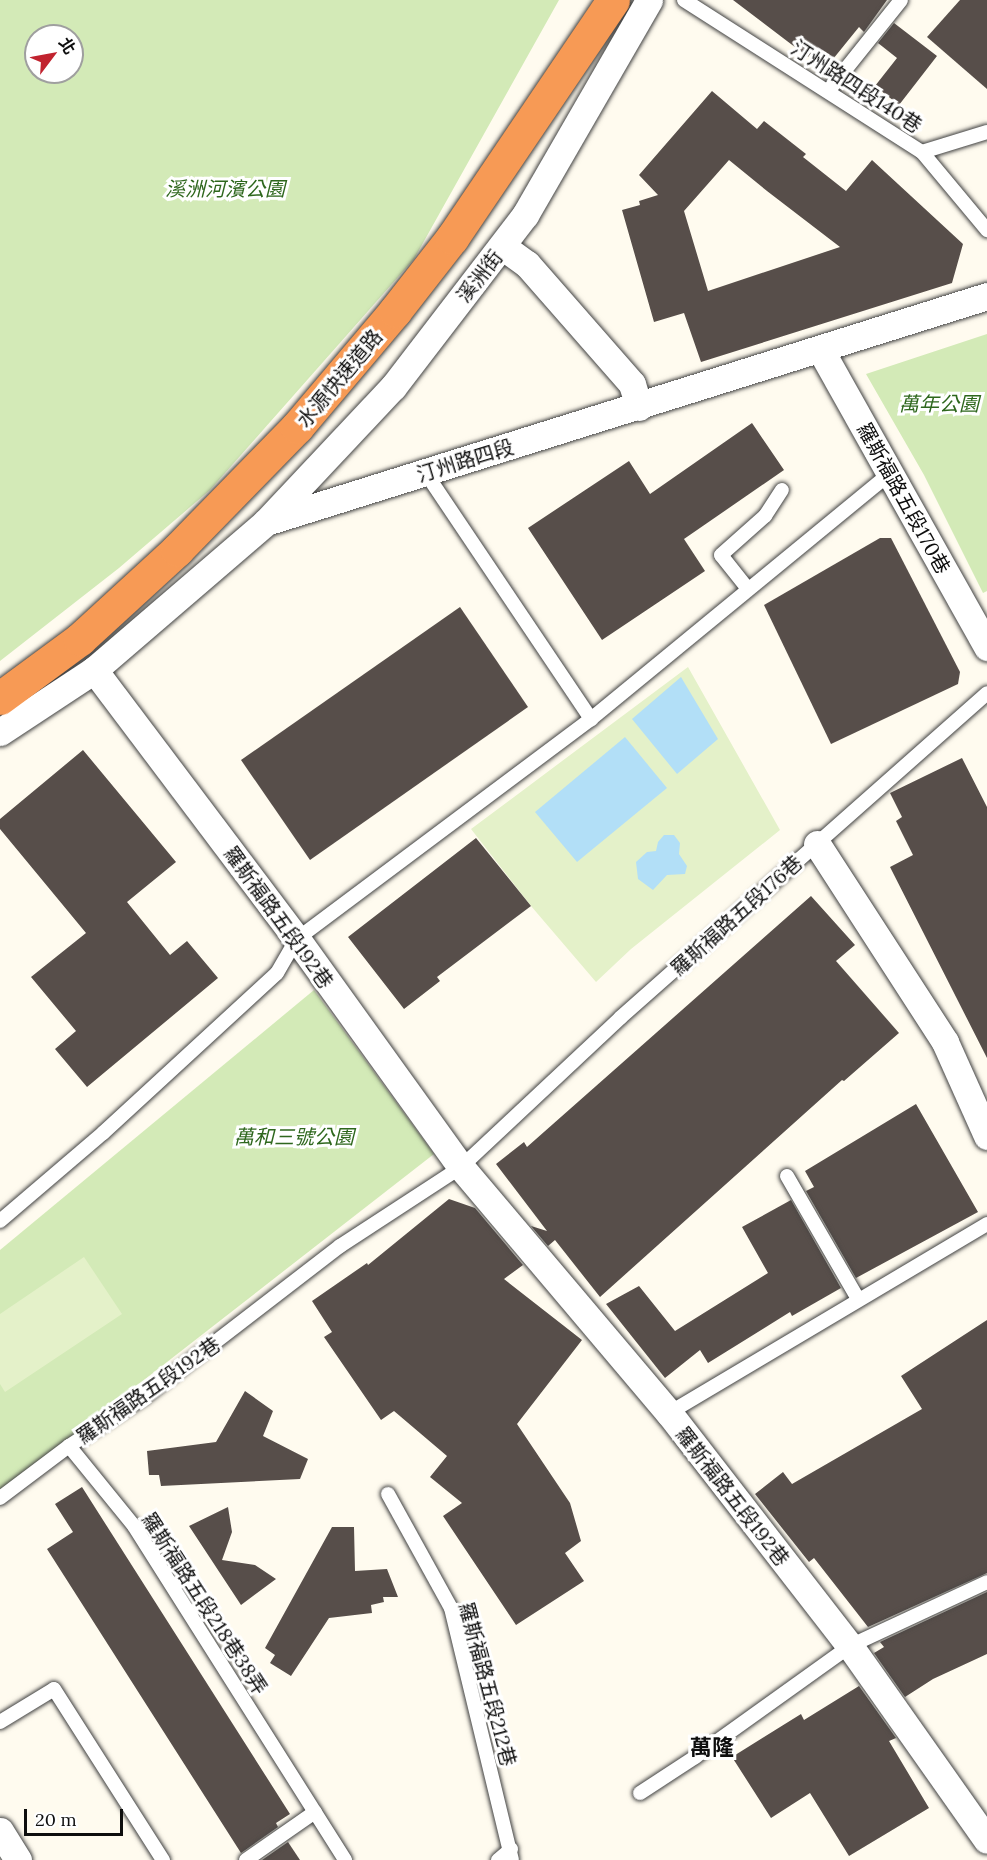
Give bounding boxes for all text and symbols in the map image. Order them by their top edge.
north arrow [24,24,84,84]
text: 北 [55,33,80,58]
street label: 汀州路四段140巷 [787,35,927,137]
park label: 溪洲河濱公園 [165,176,285,200]
street label: 溪洲街 [451,245,507,307]
street label: 水源快速道路 [291,324,387,432]
park label: 萬年公園 [899,391,979,415]
street label: 羅斯福路五段170巷 [853,418,955,578]
street label: 汀州路四段 [414,434,516,486]
street label: 羅斯福路五段192巷 [219,841,339,993]
street label: 羅斯福路五段176巷 [666,850,806,980]
park label: 萬和三號公園 [234,1124,354,1148]
street label: 羅斯福路五段192巷 [72,1332,224,1448]
street label: 羅斯福路五段192巷 [671,1422,795,1570]
street label: 羅斯福路五段218巷38弄 [137,1508,273,1698]
street label: 羅斯福路五段212巷 [455,1599,521,1769]
district label: 萬隆 [690,1735,734,1761]
scale bar [27,1797,126,1835]
text: 20 m [35,1808,77,1831]

